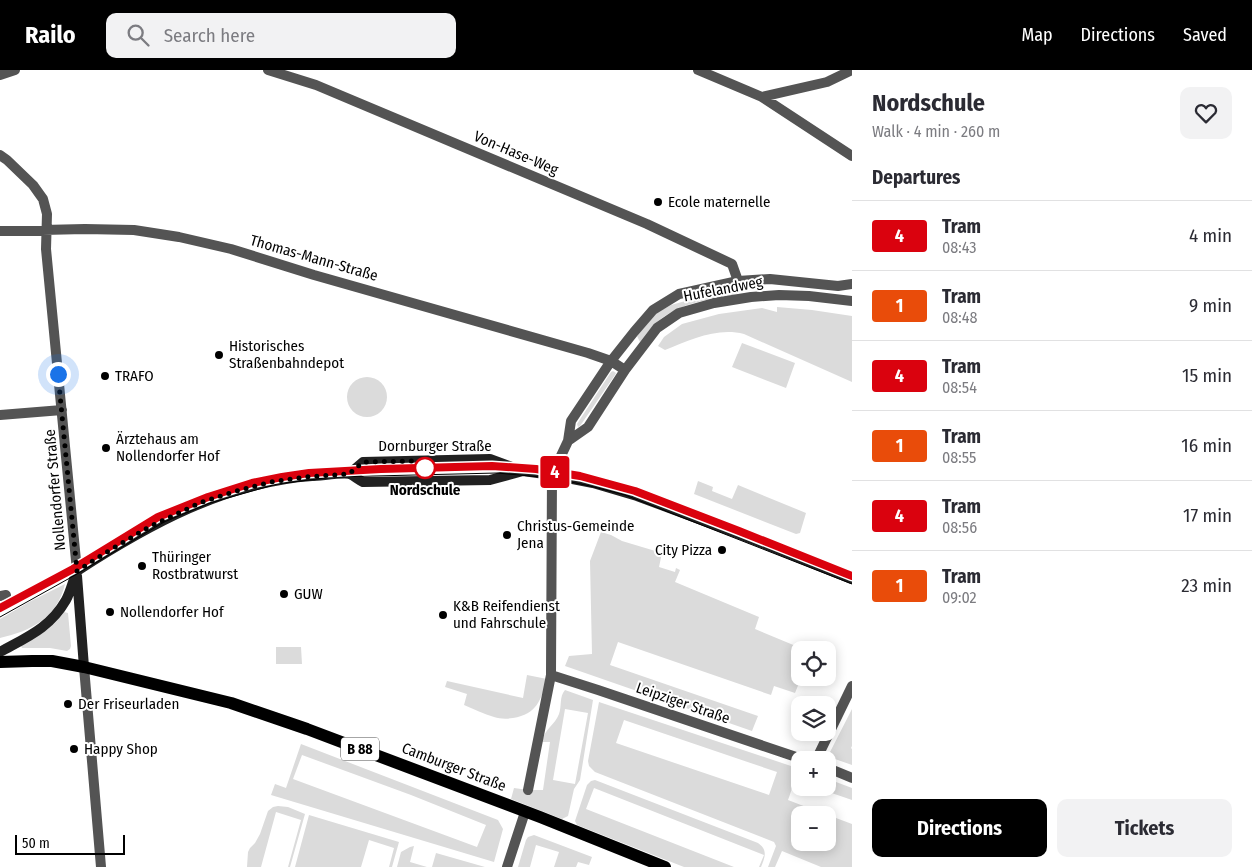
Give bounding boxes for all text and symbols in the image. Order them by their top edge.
search box [106,13,456,58]
text: Railo [25,21,76,49]
icon: search [124,21,152,49]
text: Search here [164,24,255,47]
text: Map [1021,24,1053,46]
text: Directions [1081,24,1155,46]
text: Saved [1183,24,1227,46]
button: heart [1180,87,1232,139]
text: Nordschule [872,89,985,117]
text: Walk · 4 min · 260 m [872,122,1000,141]
street label: Von-Hase-Weg [471,127,561,179]
text: Departures [872,166,960,189]
place label: Ecole maternelle [668,193,770,211]
marker: Ecole maternelle [652,196,664,208]
text: Tram [942,215,981,238]
text: 4 min [1189,224,1232,247]
text: 4 [895,225,904,247]
street label: Thomas-Mann-Straße [248,231,380,285]
text: 08:43 [942,238,976,257]
street label: Hufelandweg [682,273,764,305]
text: Tram [942,285,981,308]
text: 9 min [1189,294,1232,317]
text: 1 [896,295,903,317]
text: 08:48 [942,308,977,327]
place label: Historisches Straßenbahndepot [229,337,344,372]
marker: Historisches Straßenbahndepot [213,349,225,361]
text: Tram [942,355,981,378]
your location [46,362,71,387]
text: 15 min [1182,364,1232,387]
text: 4 [895,365,904,387]
place label: TRAFO [115,367,154,385]
marker: TRAFO [99,370,111,382]
text: 08:54 [942,378,977,397]
text: Tram [942,425,981,448]
street label: Nollendorfer Straße [41,429,69,551]
place label: Ärztehaus am Nollendorfer Hof [116,430,221,465]
text: 16 min [1181,434,1232,457]
text: 1 [896,435,903,457]
street label: Dornburger Straße [378,437,492,455]
marker: Ärztehaus am Nollendorfer Hof [100,442,112,454]
text: 08:55 [942,448,976,467]
line badge: 4 [539,456,571,488]
marker: Nordschule [414,457,436,479]
text: 4 [550,461,560,483]
place label: Nordschule [390,481,461,499]
text: Tram [942,495,981,518]
text: 17 min [1183,504,1232,527]
text: 4 [895,505,904,527]
place label: Christus-Gemeinde Jena [517,517,634,552]
text: 08:56 [942,518,977,537]
marker: Christus-Gemeinde Jena [501,529,513,541]
place label: City Pizza [655,541,712,559]
marker: City Pizza [716,544,728,556]
place label: Thüringer Rostbratwurst [152,548,238,583]
marker: Thüringer Rostbratwurst [136,560,148,572]
text: Tram [942,565,981,588]
text: 23 min [1181,574,1232,597]
text: 1 [896,575,903,597]
place label: GUW [294,585,323,603]
marker: GUW [278,588,290,600]
text: 09:02 [942,588,977,607]
place label: K&B Reifendienst und Fahrschule [453,597,560,632]
place label: Nollendorfer Hof [120,603,225,621]
marker: Nollendorfer Hof [104,606,116,618]
marker: K&B Reifendienst und Fahrschule [437,609,449,621]
map controls [791,641,836,851]
button: locate [791,641,836,686]
street label: Leipziger Straße [634,679,732,727]
place label: Der Friseurladen [78,695,179,713]
button: layers [791,696,836,741]
marker: Der Friseurladen [62,698,74,710]
road number: B 88 [341,738,379,761]
street label: Camburger Straße [399,739,509,795]
place label: Happy Shop [84,740,158,758]
marker: Happy Shop [68,743,80,755]
button: + [791,751,836,796]
button: Directions [872,799,1047,857]
button: Tickets [1057,799,1232,857]
button: − [791,806,836,851]
scale bar [15,832,125,855]
text: 50 m [22,835,50,852]

